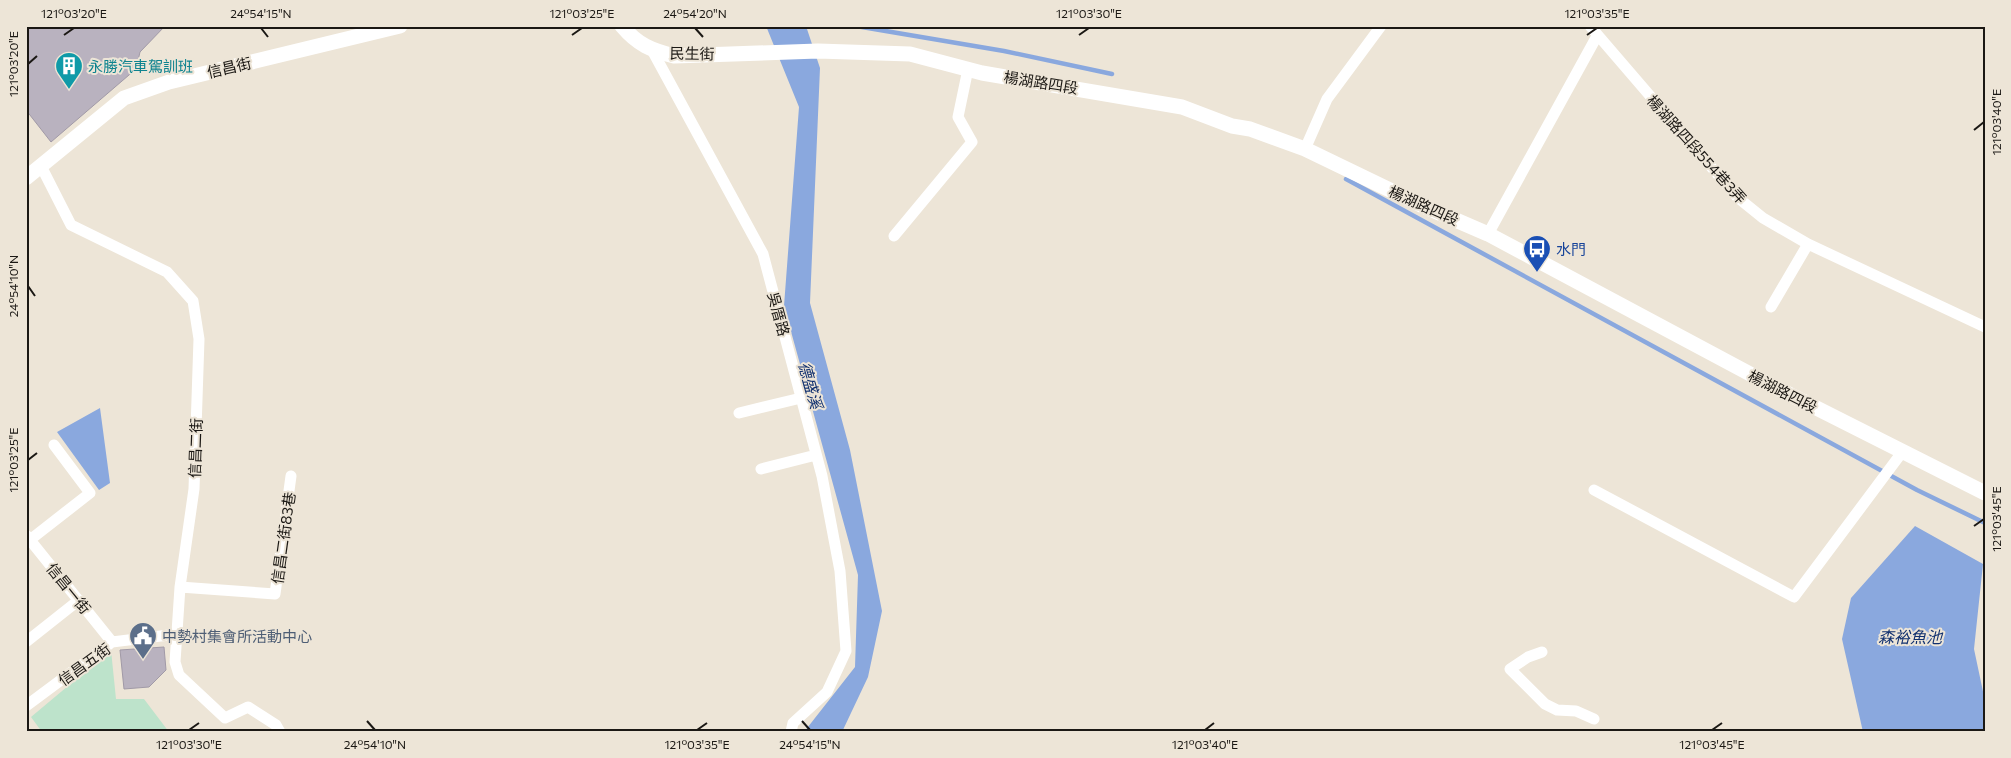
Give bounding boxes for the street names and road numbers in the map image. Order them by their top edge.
street label: 民生街 [669,44,715,62]
street label: 信昌街 [205,53,253,81]
street label: 楊湖路四段 [1003,67,1079,97]
street label: 楊湖路四段554巷3弄 [1644,91,1750,207]
street label: 楊湖路四段 [1386,182,1462,228]
street label: 吳厝路 [764,290,794,338]
street label: 楊湖路四段 [1745,366,1821,416]
street label: 信昌二街 [185,418,205,478]
street label: 信昌二街83巷 [268,491,298,585]
street label: 信昌一街 [43,559,95,617]
street label: 信昌五街 [54,639,114,689]

